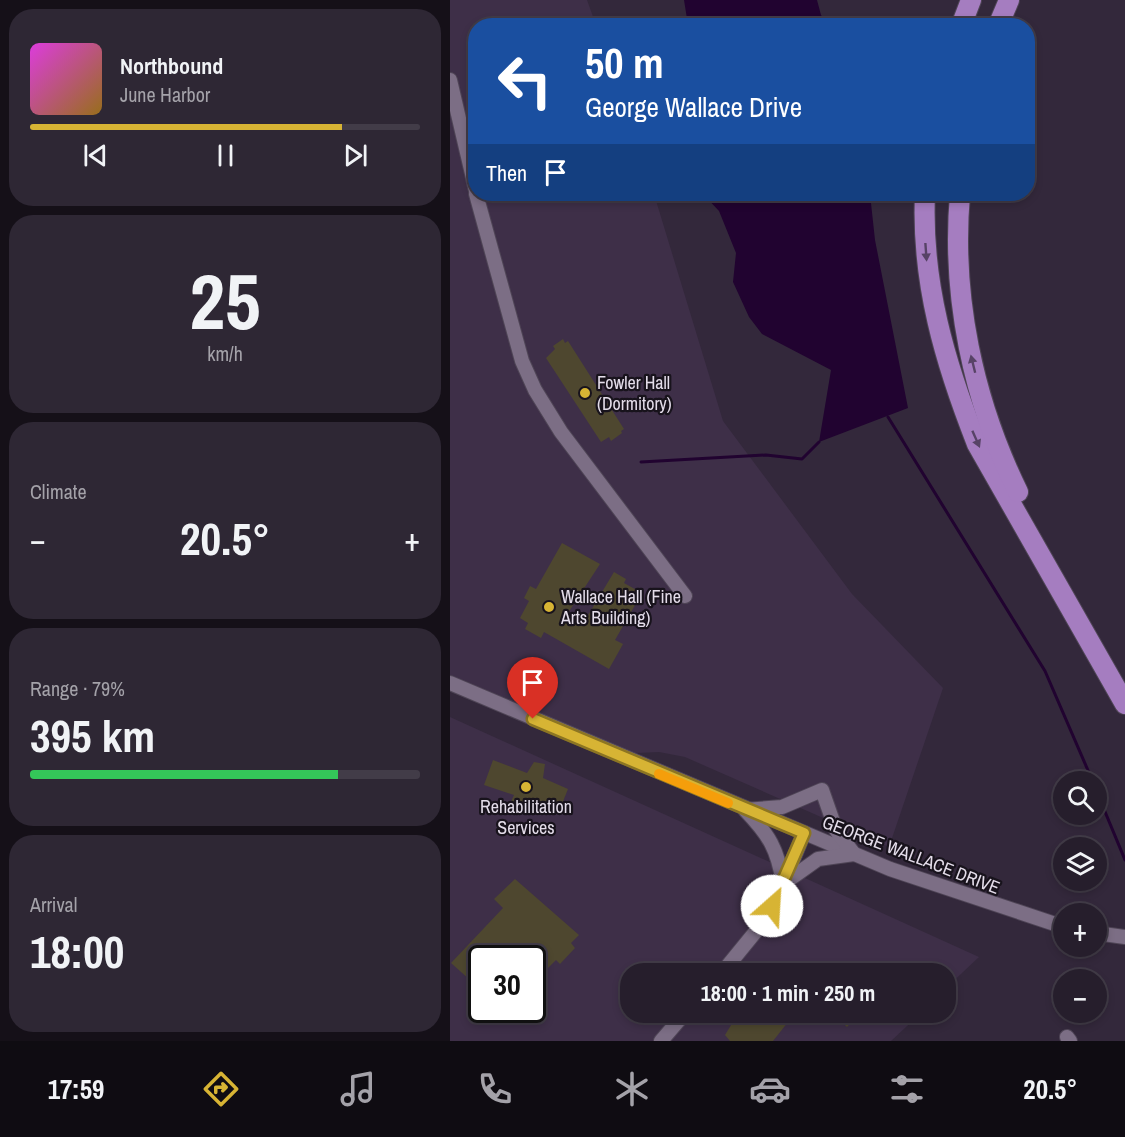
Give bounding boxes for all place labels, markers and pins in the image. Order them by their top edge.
place label: Fowler Hall (Dormitory) [597,370,672,416]
marker: Fowler Hall (Dormitory) [578,386,592,400]
place label: Wallace Hall (Fine Arts Building) [560,584,681,630]
marker: Wallace Hall (Fine Arts Building) [542,600,556,614]
pin [507,657,558,719]
marker: Rehabilitation Services [519,780,533,794]
place label: Rehabilitation Services [480,794,572,840]

